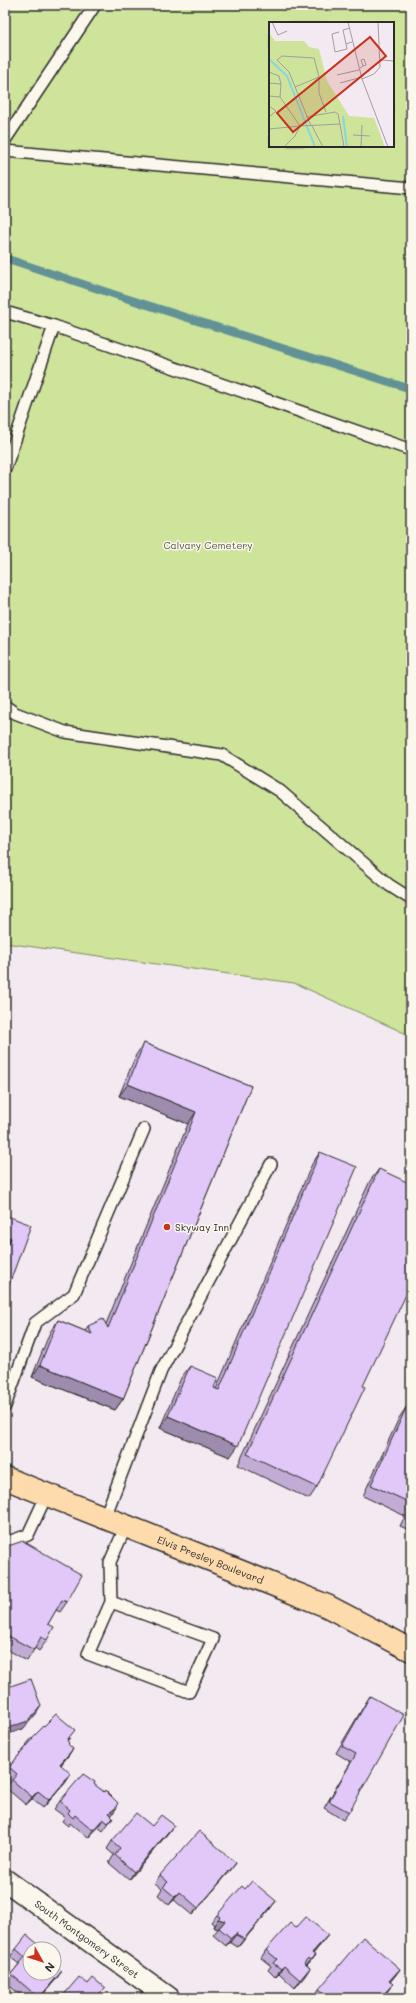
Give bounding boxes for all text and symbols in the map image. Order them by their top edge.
inset map [269,22,394,147]
park label: Calvary Cemetery [163,538,253,552]
place label: Skyway Inn [175,1220,229,1234]
marker: Skyway Inn [162,1222,172,1232]
street label: Elvis Presley Boulevard [155,1532,266,1587]
street label: South Montgomery Street [32,1897,142,1981]
north arrow [22,1941,62,1981]
text: N [42,1960,59,1976]

